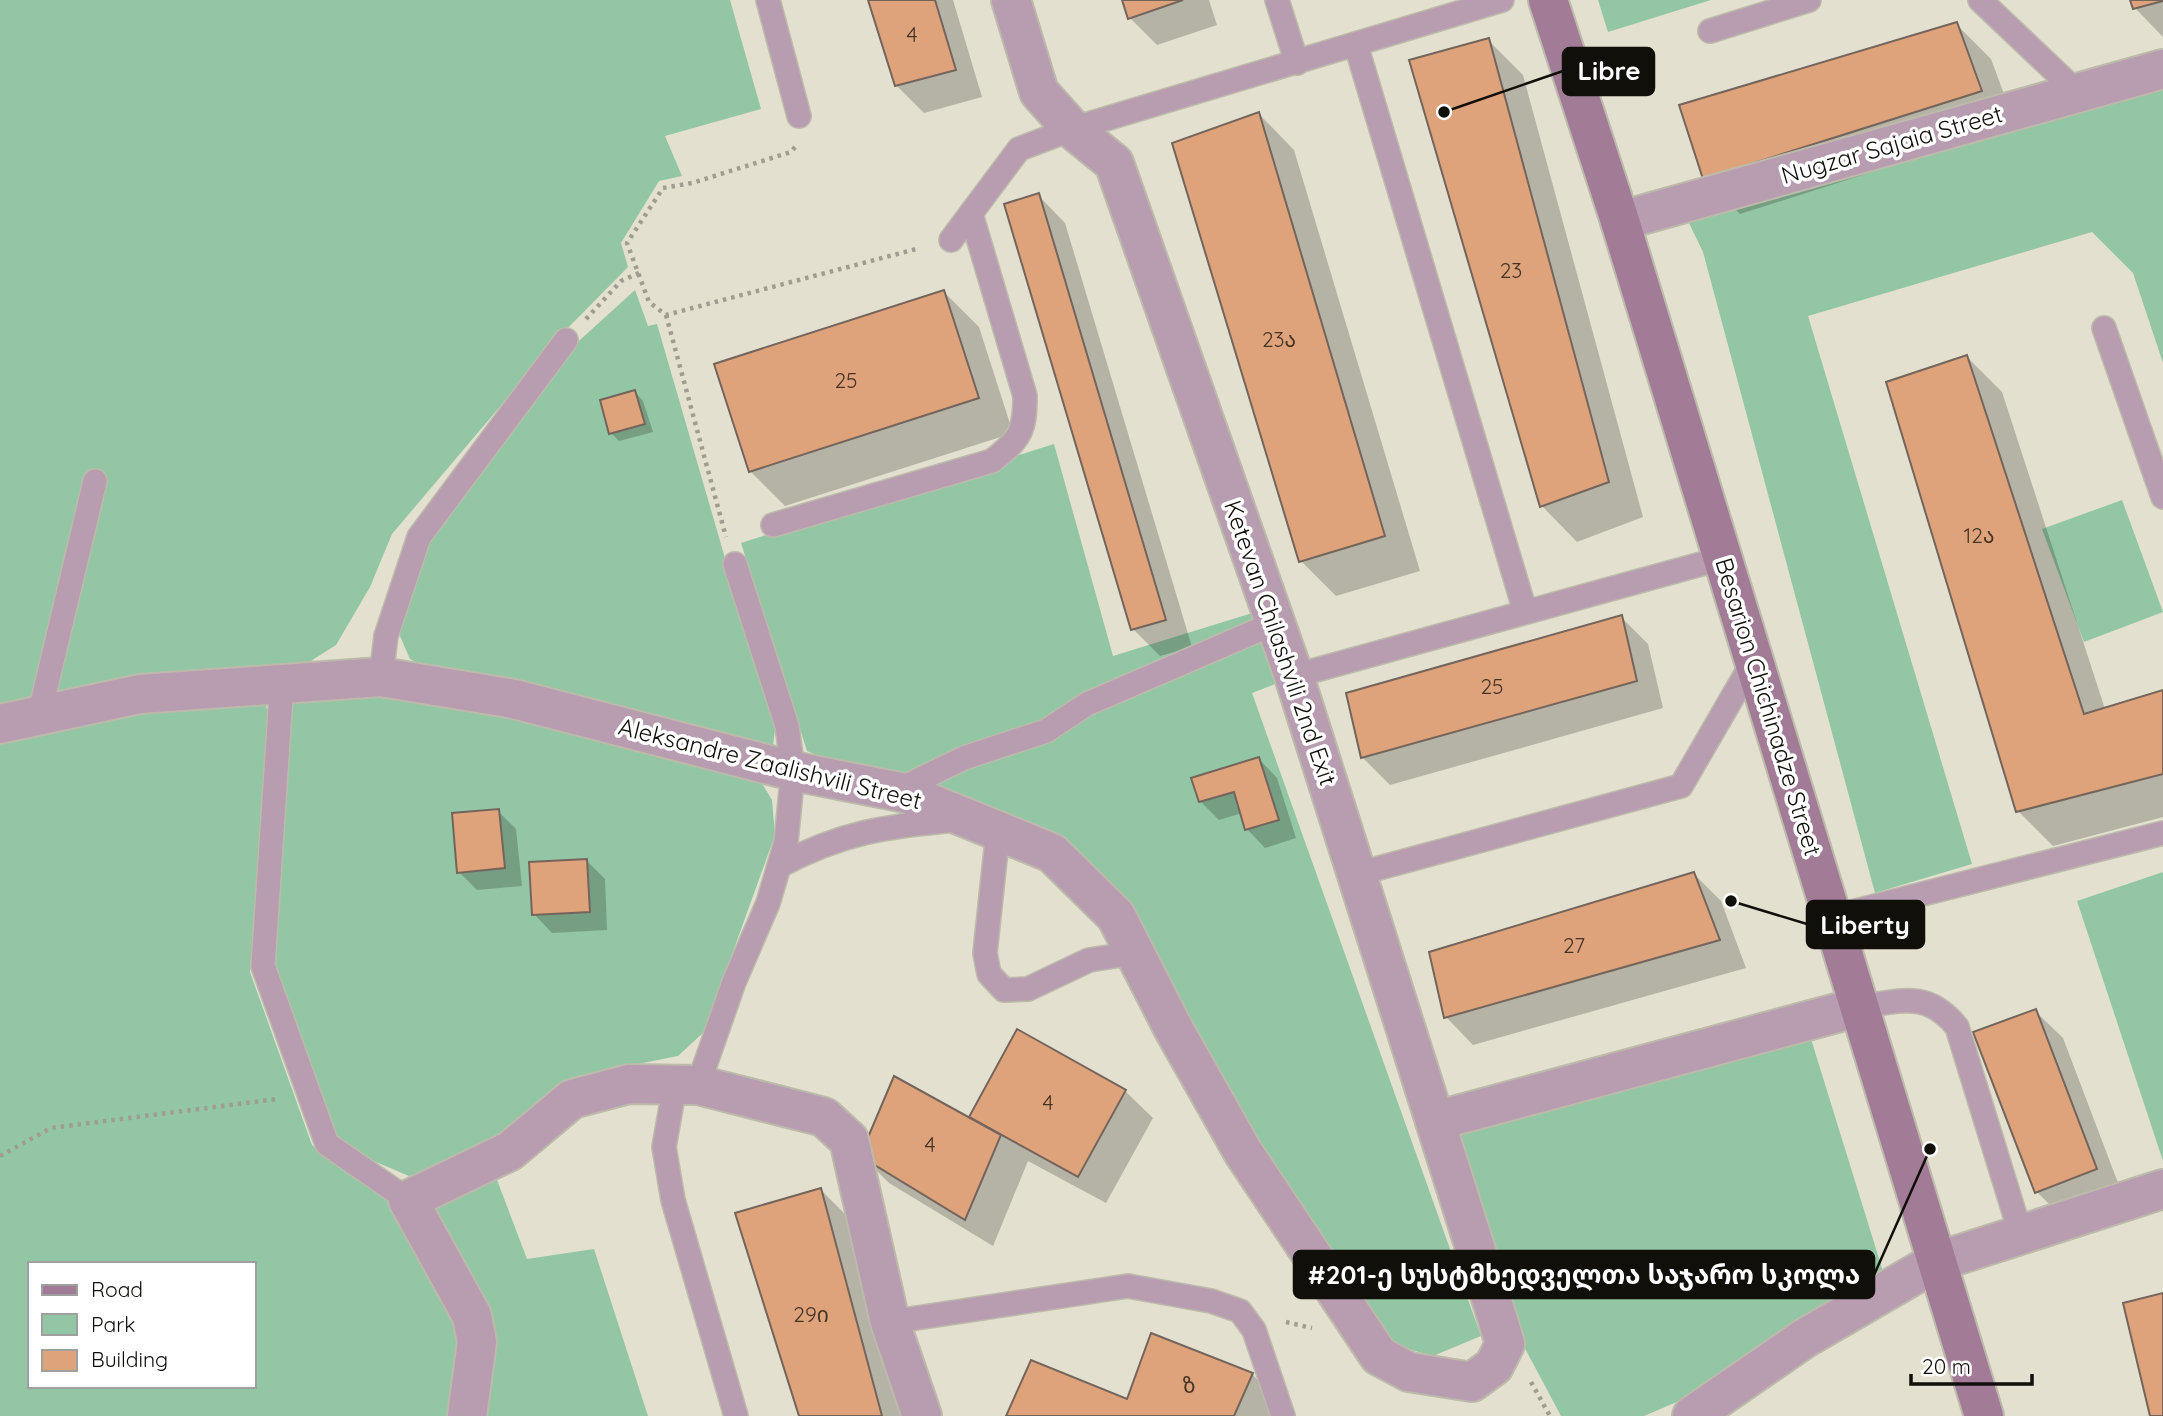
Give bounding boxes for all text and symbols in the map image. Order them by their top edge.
house number: 4 [906,21,918,47]
callout: Libre [1563,48,1654,95]
text: Libre [1577,54,1641,87]
street label: Nugzar Sajaia Street [1778,98,2006,190]
house number: 23 [1500,257,1522,283]
house number: 23ა [1262,326,1296,352]
house number: 25 [834,367,858,393]
street label: Ketevan Chilashvili 2nd Exit [1218,496,1344,789]
house number: 12ა [1964,522,1994,548]
street label: Besarion Chichinadze Street [1709,554,1829,859]
house number: 25 [1480,673,1504,699]
street label: Aleksandre Zaalishvili Street [616,711,925,815]
callout: Liberty [1807,901,1924,948]
text: Liberty [1820,908,1910,941]
house number: 27 [1563,932,1585,958]
house number: 4 [1042,1089,1054,1115]
house number: 4 [924,1131,936,1157]
callout: #201-ე სუსტმხედველთა საჯარო სკოლა [1294,1251,1874,1298]
text: #201-ე სუსტმხედველთა საჯარო სკოლა [1308,1258,1860,1292]
legend [28,1262,256,1388]
text: Road [91,1276,143,1302]
house number: 29ი [793,1301,829,1327]
text: Park [91,1311,135,1337]
scale bar [1911,1342,2032,1386]
text: Building [91,1346,168,1372]
text: 20 m [1922,1353,1971,1379]
house number: ზ [1183,1372,1196,1398]

